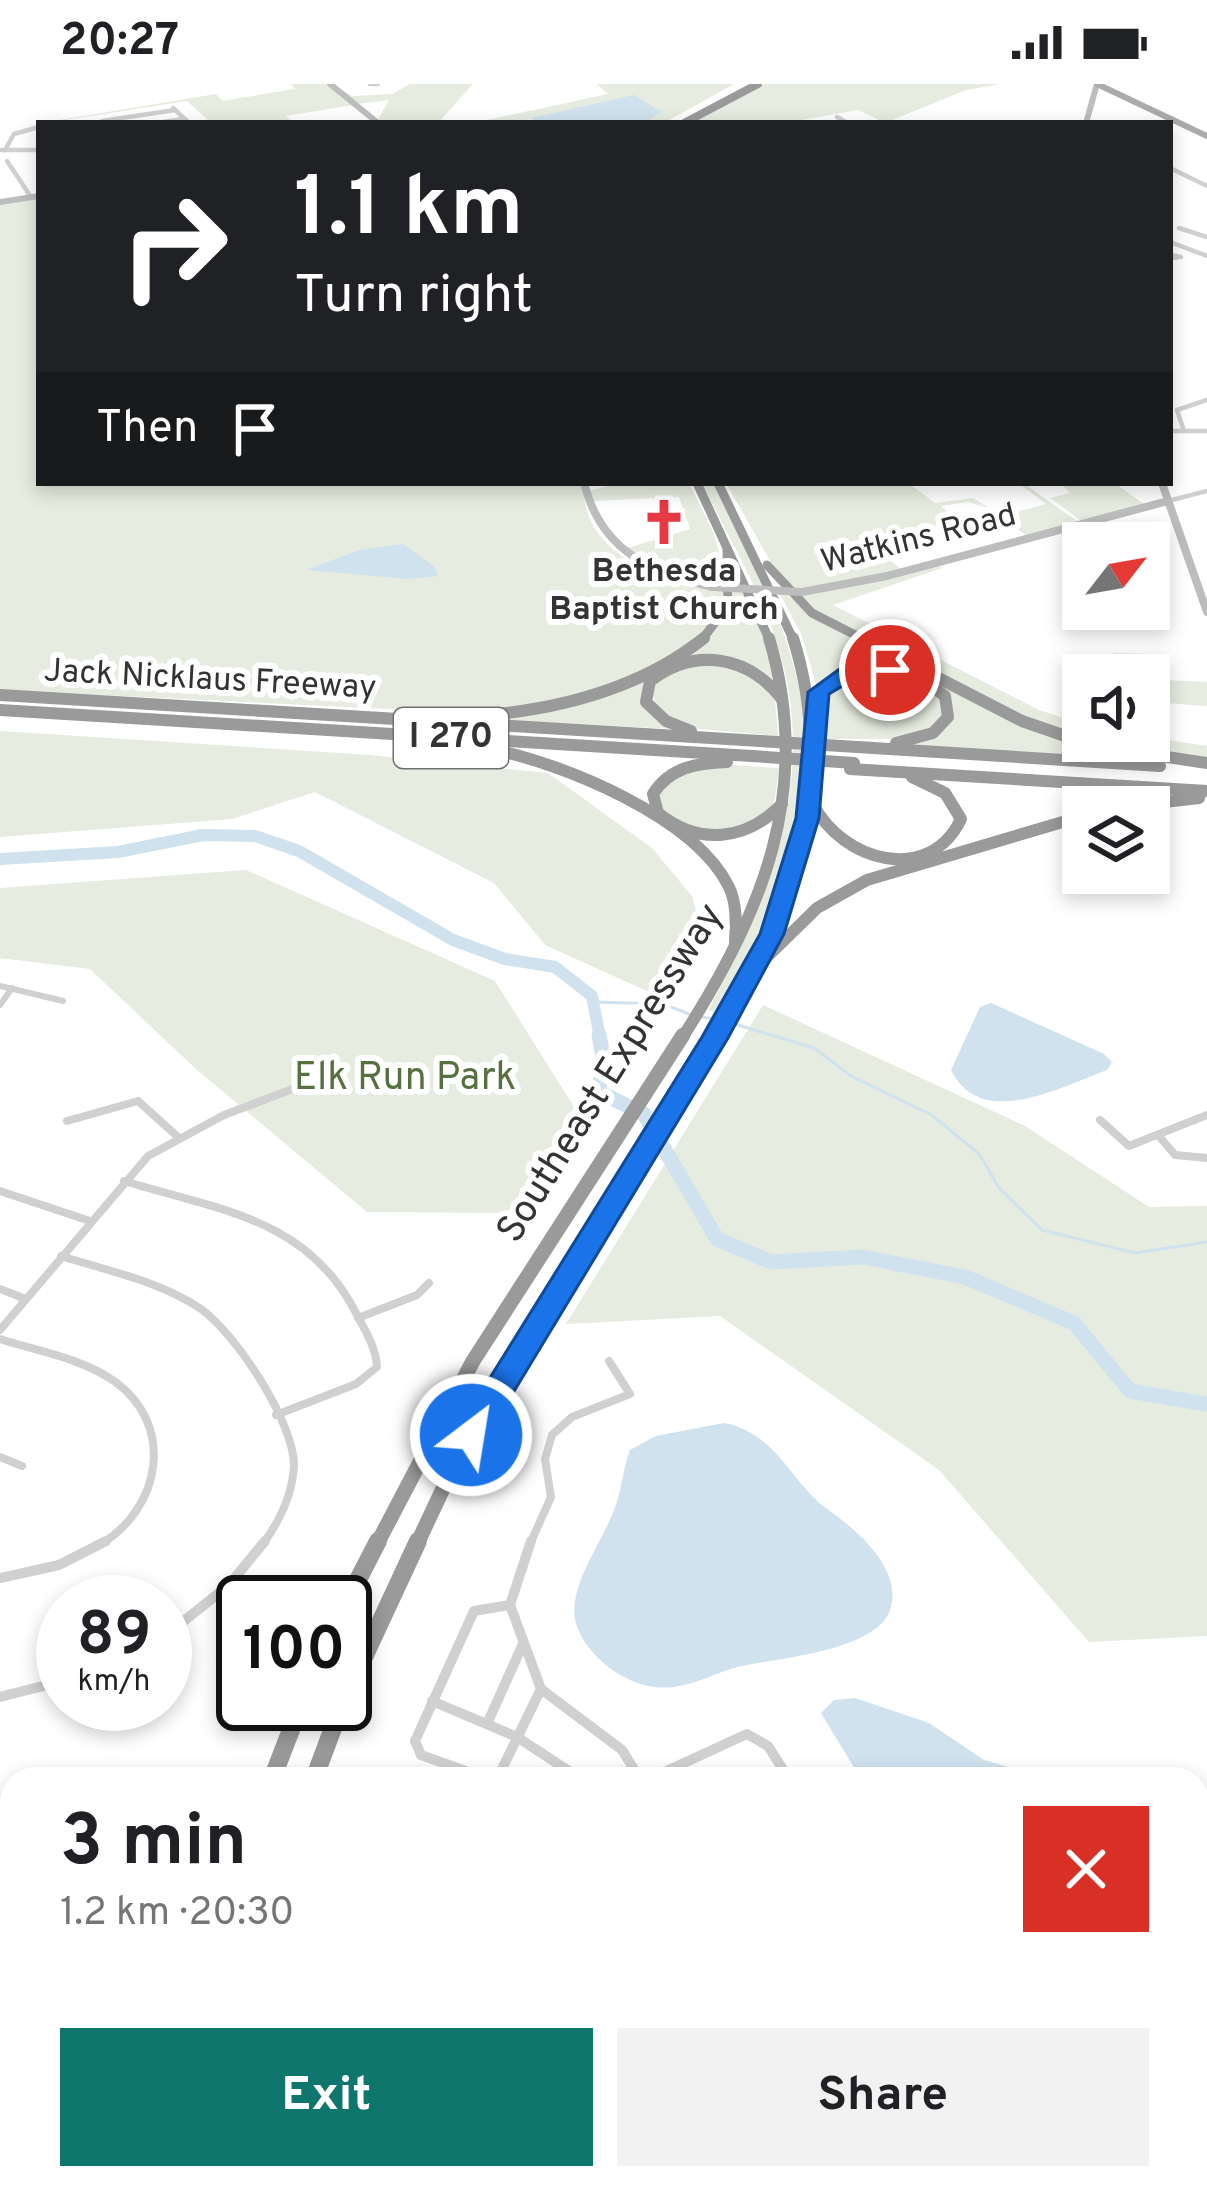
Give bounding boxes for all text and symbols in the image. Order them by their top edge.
text: 20:27 [60,14,179,71]
text: 1.1 km [294,159,524,265]
icon: right [96,168,252,324]
text: Turn right [294,263,533,332]
icon: arrive [222,396,288,462]
text: Then [96,401,198,458]
street label: Watkins Road [817,495,1021,585]
church icon: Bethesda Baptist Church [639,497,689,547]
north arrow [1062,522,1170,630]
map controls [1062,522,1170,894]
place label: Bethesda Baptist Church [549,552,779,632]
pin [839,619,941,721]
icon: arrive [857,637,923,703]
street label: Jack Nicklaus Freeway [43,651,377,711]
button: sound [1062,654,1170,762]
road number: I 270 [394,708,508,768]
button: layers [1062,786,1170,894]
street label: Southeast Expressway [488,895,736,1253]
park label: Elk Run Park [294,1055,516,1104]
position arrow [408,1372,534,1498]
speed limit sign: 100 [216,1575,372,1731]
text: 89 [77,1600,151,1676]
text: km/h [78,1664,150,1701]
text: 3 min [60,1799,247,1891]
button: close [1023,1806,1149,1932]
text: 1.2 km · 20:30 [60,1890,294,1939]
button: Exit [60,2028,593,2166]
button: Share [617,2028,1149,2166]

